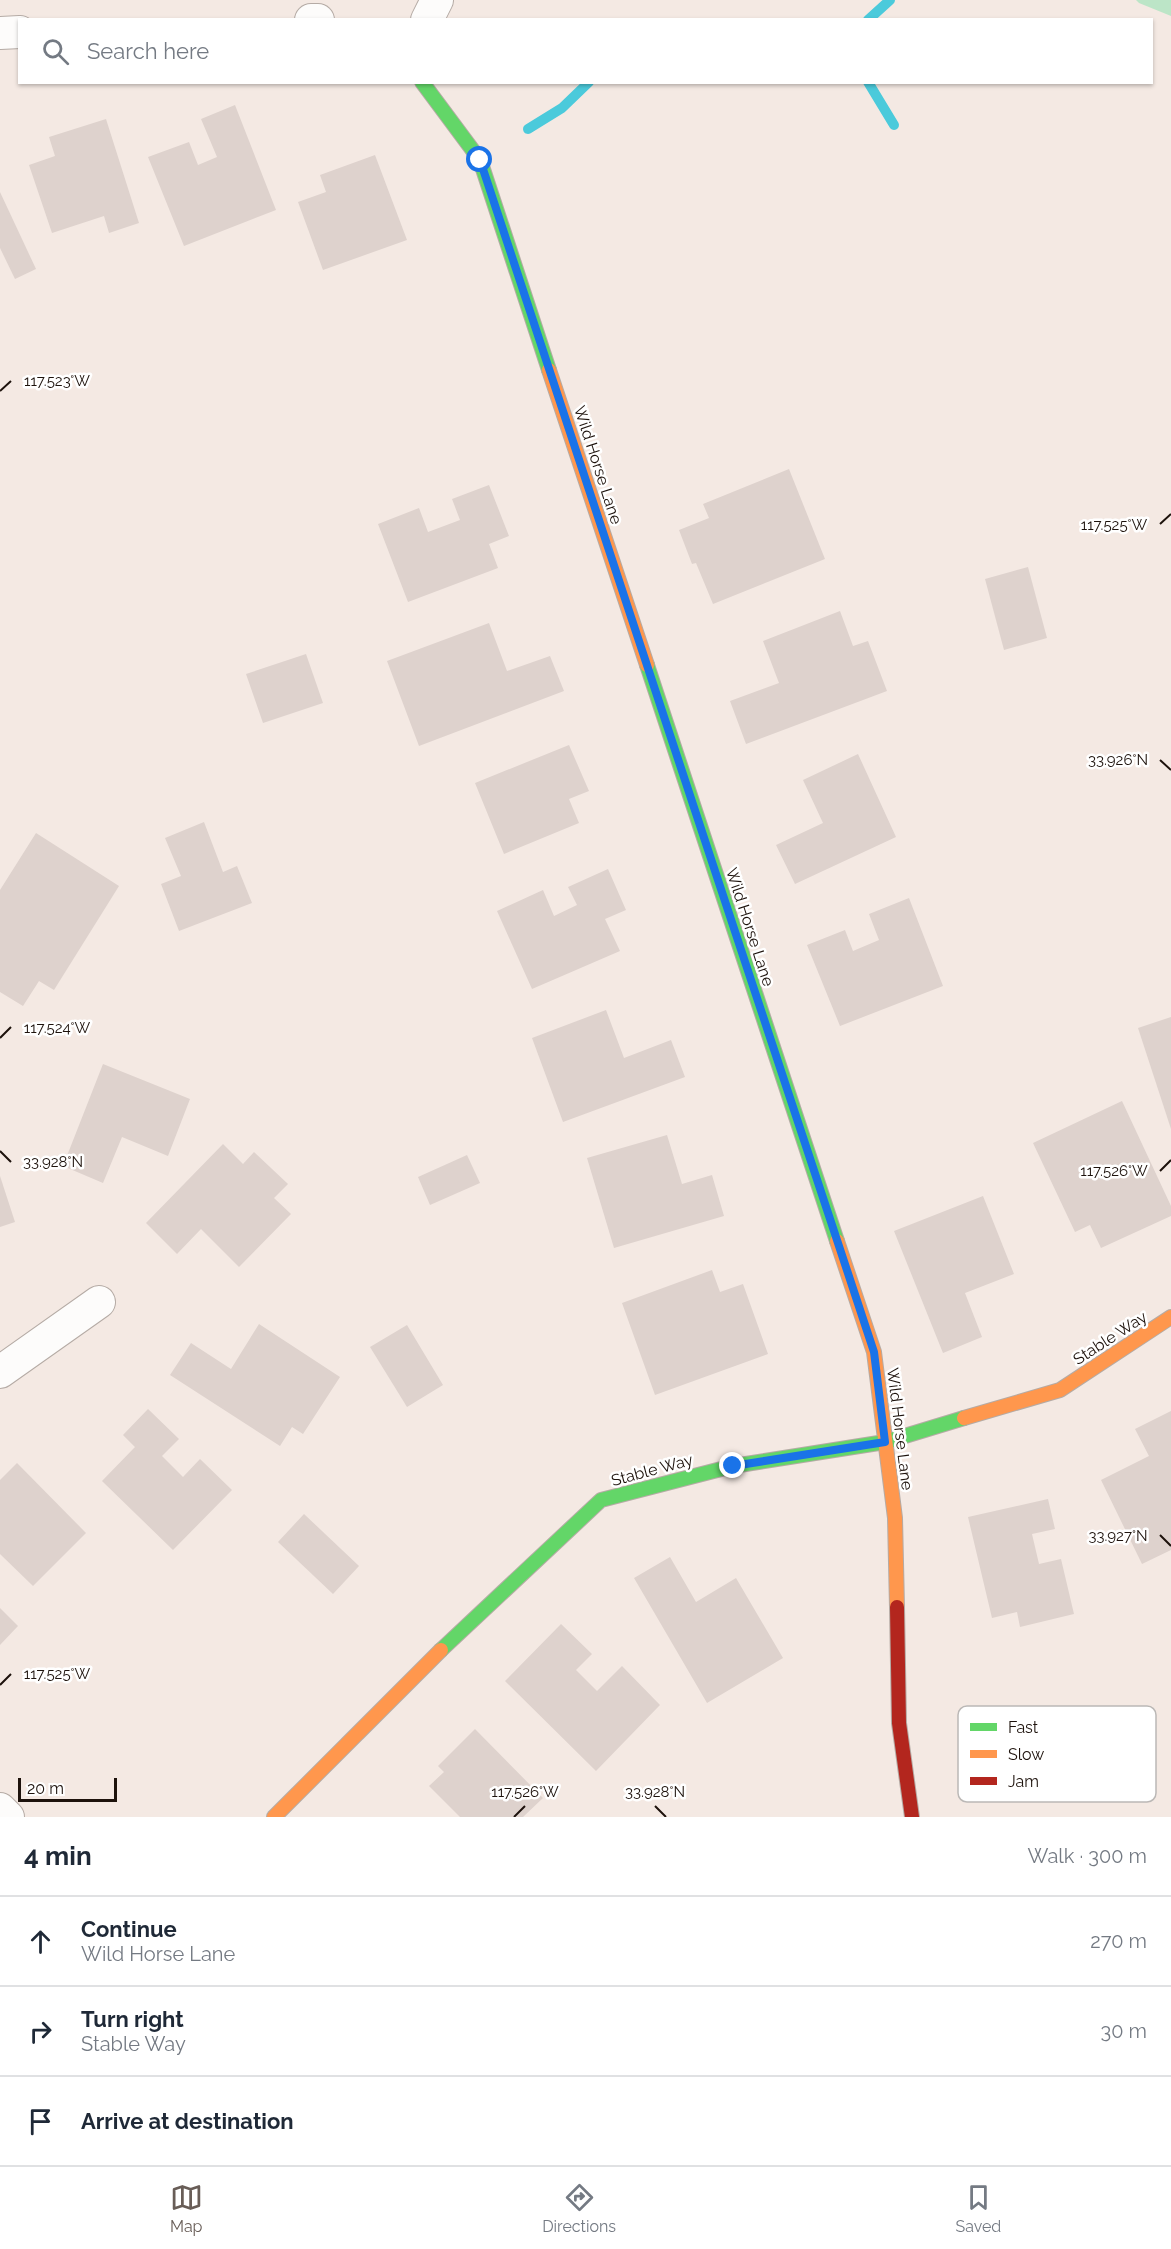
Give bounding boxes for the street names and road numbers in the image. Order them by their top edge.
street label: Wild Horse Lane [570,403,626,527]
street label: Wild Horse Lane [722,865,778,989]
street label: Stable Way [1070,1307,1151,1369]
street label: Wild Horse Lane [883,1367,917,1491]
street label: Stable Way [609,1450,695,1490]

